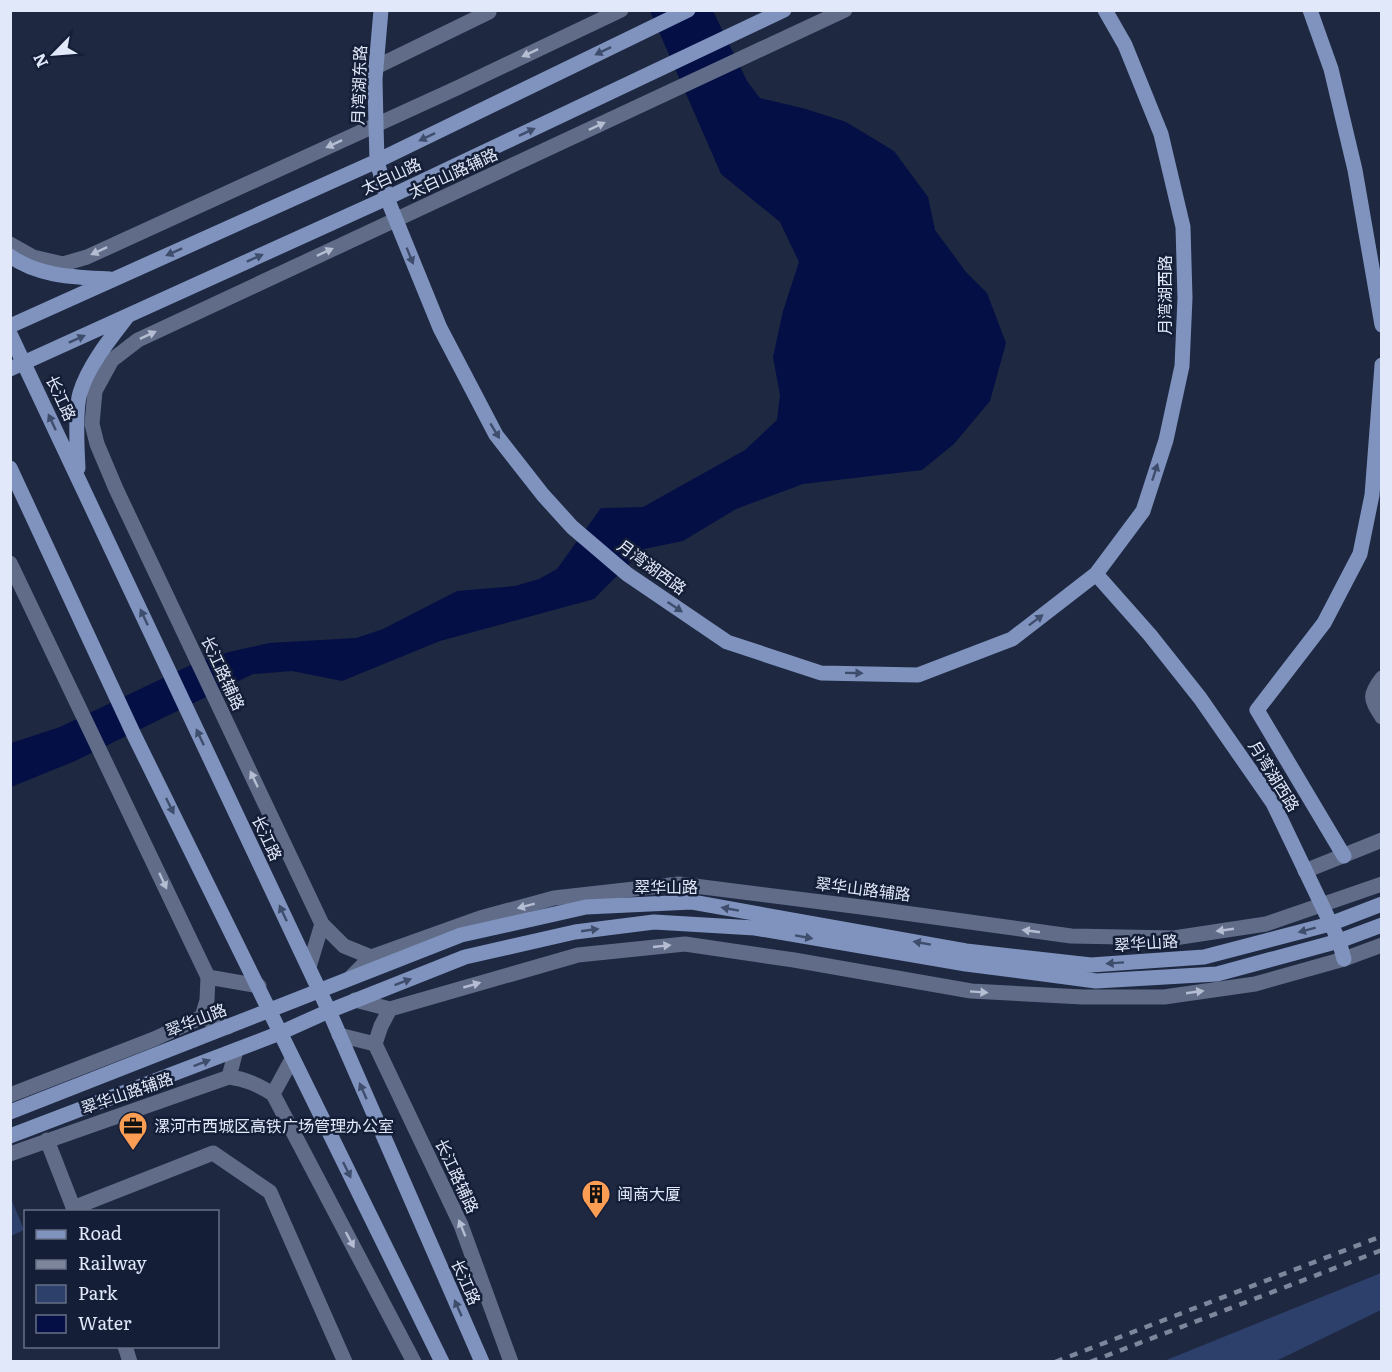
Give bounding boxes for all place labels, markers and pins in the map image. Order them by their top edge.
office icon: 漯河市西城区高铁广场管理办公室 [117,1110,149,1152]
place label: 漯河市西城区高铁广场管理办公室 [154,1113,394,1137]
building icon: 闽商大厦 [580,1178,612,1220]
place label: 闽商大厦 [617,1181,681,1205]

